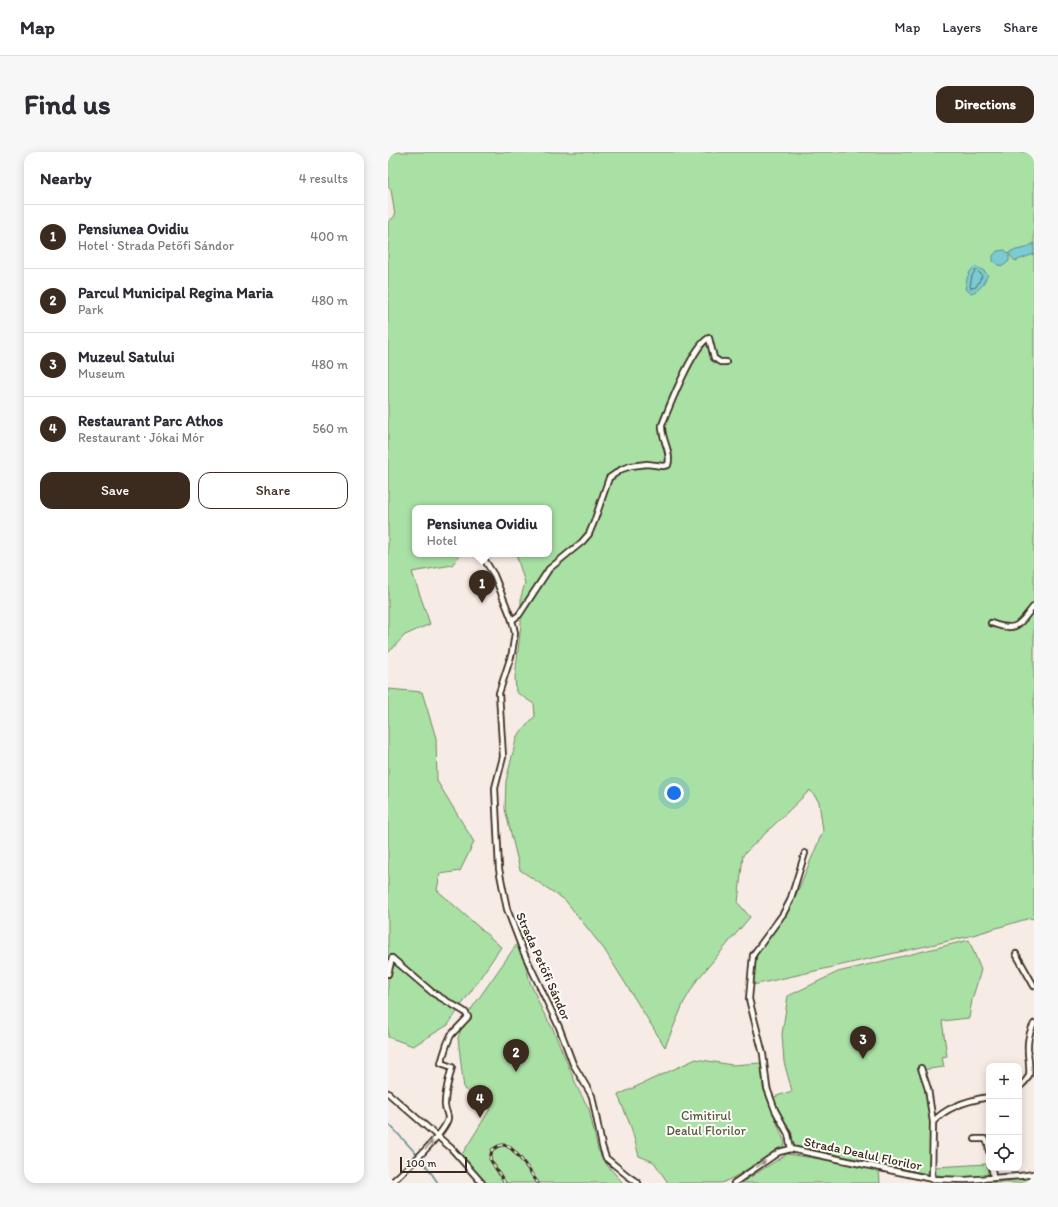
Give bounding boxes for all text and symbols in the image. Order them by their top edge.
text: Map [20,16,55,39]
text: Map [895,19,920,36]
text: Layers [942,19,981,36]
text: Share [1003,19,1038,36]
button: Directions [936,86,1034,123]
text: Find us [24,87,111,121]
text: Nearby [40,168,92,188]
text: 4 results [299,171,348,186]
text: Pensiunea Ovidiu [78,220,189,238]
text: 1 [50,229,56,244]
text: 400 m [310,229,348,244]
text: Hotel · Strada Petőfi Sándor [78,238,234,253]
text: Parcul Municipal Regina Maria [78,284,273,302]
text: 2 [50,293,56,308]
text: 480 m [311,293,348,308]
text: Park [78,302,104,317]
text: Muzeul Satului [78,348,175,366]
text: 3 [49,357,57,372]
text: 480 m [311,357,348,372]
text: Museum [78,366,125,381]
text: Restaurant Parc Athos [78,412,223,430]
text: 4 [49,421,57,436]
text: 560 m [312,421,348,436]
text: Restaurant · Jókai Mór [78,430,204,445]
button: Save [40,472,190,509]
button: Share [198,472,348,509]
popup [412,505,552,557]
text: Pensiunea Ovidiu [427,515,537,533]
text: Hotel [427,533,457,548]
pin: 1 [469,570,495,603]
your location [664,783,684,803]
street label: Strada Petőfi Sándor [513,910,574,1023]
pin: 3 [850,1026,876,1059]
pin: 2 [503,1039,529,1072]
map controls [986,1063,1022,1171]
button: + [986,1063,1022,1099]
pin: 4 [467,1085,493,1118]
button: − [986,1099,1022,1135]
park label: Cimitirul Dealul Florilor [666,1108,747,1138]
street label: Strada Dealul Florilor [803,1134,924,1173]
button: locate [986,1135,1022,1171]
one-way arrow [424,1141,433,1150]
scale bar [400,1155,467,1174]
text: 100 m [406,1157,436,1170]
one-way arrow [756,1160,767,1168]

